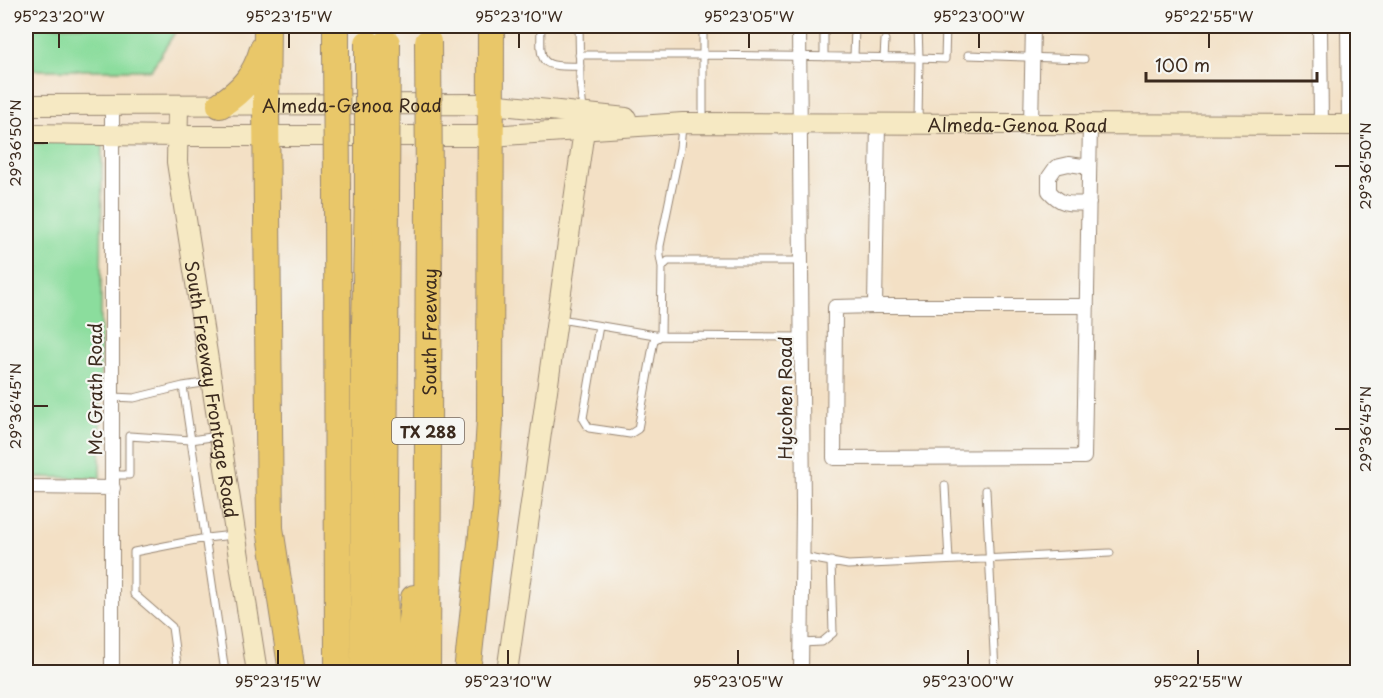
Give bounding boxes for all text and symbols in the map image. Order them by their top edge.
text: 95°23'20"W [13,4,105,27]
text: 95°23'15"W [246,4,333,27]
text: 95°23'10"W [475,4,563,27]
text: 95°23'05"W [704,4,795,27]
text: 95°23'00"W [933,4,1025,27]
text: 95°22'55"W [1165,4,1254,27]
scale bar [1146,45,1317,83]
text: 100 m [1155,51,1210,78]
street label: Almeda-Genoa Road [262,91,442,118]
text: 29°36'50"N [3,99,26,187]
street label: Almeda-Genoa Road [928,110,1108,138]
text: 29°36'50"N [1353,122,1376,210]
street label: South Freeway Frontage Road [179,259,246,520]
street label: South Freeway [415,268,442,396]
street label: Mc Grath Road [81,323,108,455]
street label: Hycohen Road [771,336,798,460]
text: 29°36'45"N [3,363,26,449]
text: 29°36'45"N [1353,386,1376,472]
road number: TX 288 [392,418,464,444]
text: 95°23'15"W [235,669,322,692]
text: 95°23'10"W [464,669,552,692]
text: 95°23'05"W [693,669,784,692]
text: 95°23'00"W [922,669,1014,692]
text: 95°22'55"W [1154,669,1243,692]

